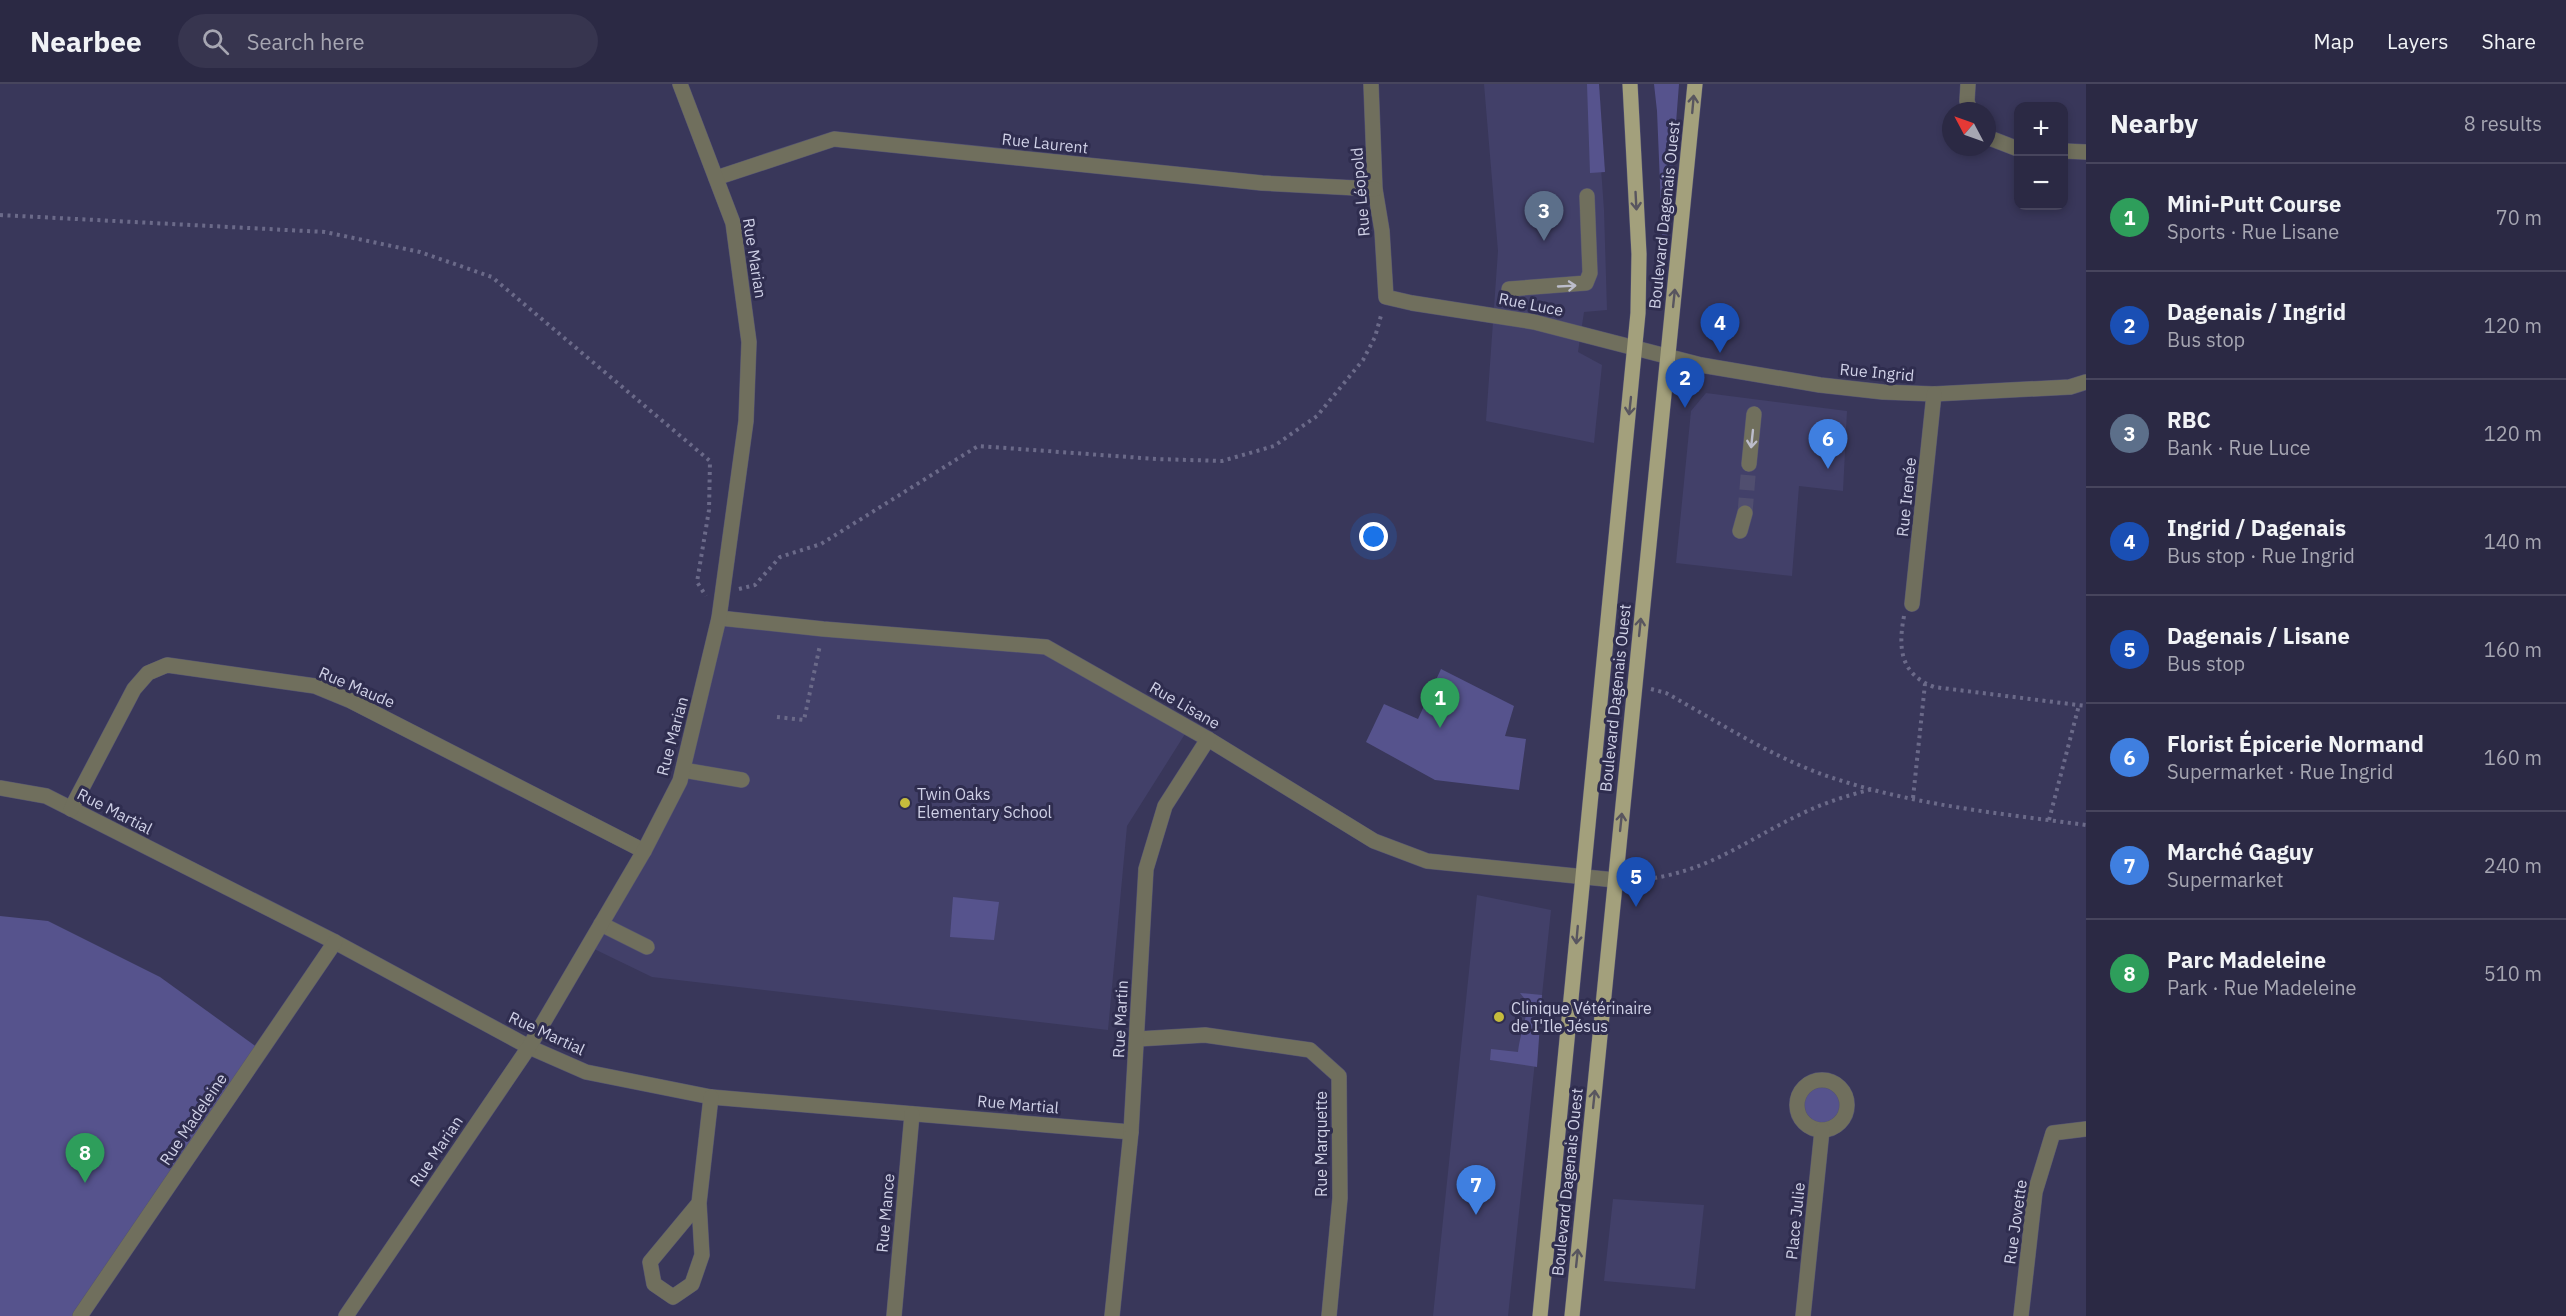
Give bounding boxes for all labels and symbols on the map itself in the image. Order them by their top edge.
one-way arrow [1688,95,1699,114]
north arrow [1942,102,1996,156]
street label: Boulevard Dagenais Ouest [1644,120,1684,310]
street label: Rue Laurent [1001,129,1089,157]
street label: Rue Léopold [1346,147,1374,237]
one-way arrow [1631,191,1642,211]
pin: 3 [1524,192,1564,241]
street label: Rue Marian [739,216,771,300]
one-way arrow [1556,280,1576,291]
street label: Rue Luce [1497,288,1565,320]
one-way arrow [1669,289,1680,309]
pin: 4 [1700,304,1740,353]
pin: 2 [1666,358,1704,408]
street label: Rue Ingrid [1839,359,1915,385]
one-way arrow [1624,395,1635,415]
pin: 6 [1808,420,1848,469]
one-way arrow [1746,428,1757,448]
street label: Rue Irenée [1892,456,1920,538]
your location [1359,522,1388,551]
street label: Boulevard Dagenais Ouest [1595,603,1635,793]
one-way arrow [1635,618,1646,638]
street label: Rue Maude [316,662,398,712]
street label: Rue Lisane [1146,677,1224,733]
pin: 1 [1420,678,1460,728]
street label: Rue Marian [652,694,692,778]
street label: Rue Martial [74,784,156,838]
place label: Twin Oaks Elementary School [917,784,1052,822]
marker: Twin Oaks Elementary School [898,796,912,810]
one-way arrow [1616,812,1627,832]
pin: 5 [1616,858,1656,907]
one-way arrow [1571,925,1582,945]
street label: Rue Martin [1108,979,1132,1059]
place label: Clinique Vétérinaire de I'Ile Jésus [1511,998,1652,1036]
street label: Rue Martial [506,1007,588,1059]
marker: Clinique Vétérinaire de I'Ile Jésus [1492,1010,1506,1024]
street label: Rue Madeleine [155,1069,231,1169]
street label: Boulevard Dagenais Ouest [1547,1087,1587,1277]
street label: Rue Martial [976,1090,1060,1118]
one-way arrow [1588,1090,1599,1109]
street label: Rue Marquette [1311,1091,1331,1197]
street label: Rue Marian [405,1112,467,1190]
pin: 8 [66,1134,104,1183]
pin: 7 [1456,1166,1496,1215]
street label: Rue Mance [872,1172,898,1253]
street label: Rue Jovette [1999,1178,2031,1266]
street label: Place Julie [1781,1181,1809,1261]
one-way arrow [1572,1248,1583,1268]

